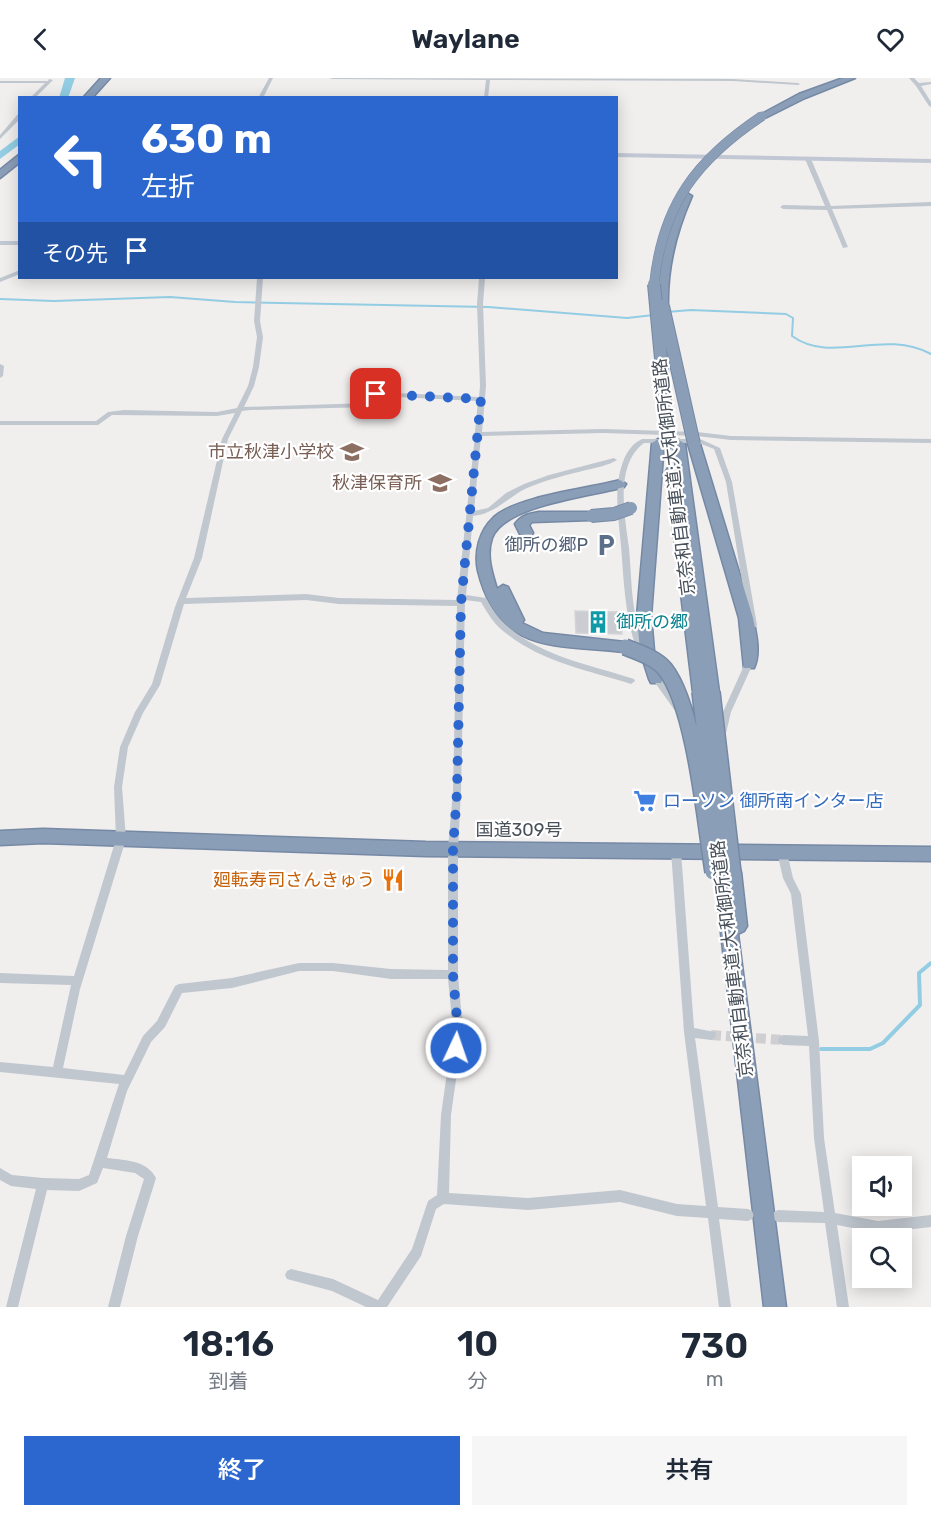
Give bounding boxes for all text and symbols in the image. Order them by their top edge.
icon: back [24,23,57,56]
text: Waylane [411,23,520,55]
icon: heart [874,23,907,56]
text: 630 m [141,114,272,164]
icon: left [42,120,120,198]
text: 左折 [141,171,195,203]
icon: arrive [120,234,153,267]
text: その先 [42,240,108,267]
street label: 京奈和自動車道;大和御所道路 [649,357,699,597]
pin [350,368,401,419]
icon: arrive [359,377,392,410]
school or university icon: 市立秋津小学校 [339,439,365,465]
place label: 市立秋津小学校 [208,441,334,463]
school or university icon: 秋津保育所 [427,470,453,496]
place label: 秋津保育所 [332,472,422,494]
parking icon: 御所の郷P [593,532,619,558]
place label: 御所の郷P [504,534,588,556]
building icon: 御所の郷 [585,609,611,635]
place label: 御所の郷 [616,611,688,633]
supermarket icon: ローソン 御所南インター店 [632,788,658,814]
place label: ローソン 御所南インター店 [663,790,883,812]
street label: 国道309号 [476,819,562,841]
street label: 京奈和自動車道;大和御所道路 [707,839,757,1079]
restaurant icon: 廻転寿司さんきゅう [380,867,406,893]
place label: 廻転寿司さんきゅう [213,869,375,891]
position arrow [424,1016,488,1080]
map controls [852,1156,912,1288]
button: sound [852,1156,912,1216]
button: search [852,1228,912,1288]
text: 18:16 [183,1322,274,1365]
text: 10 [457,1322,498,1365]
text: 730 [681,1324,748,1367]
text: m [706,1367,724,1391]
text: 到着 [209,1369,249,1393]
text: 分 [468,1369,488,1393]
button: 終了 [24,1436,460,1505]
button: 共有 [472,1436,907,1505]

